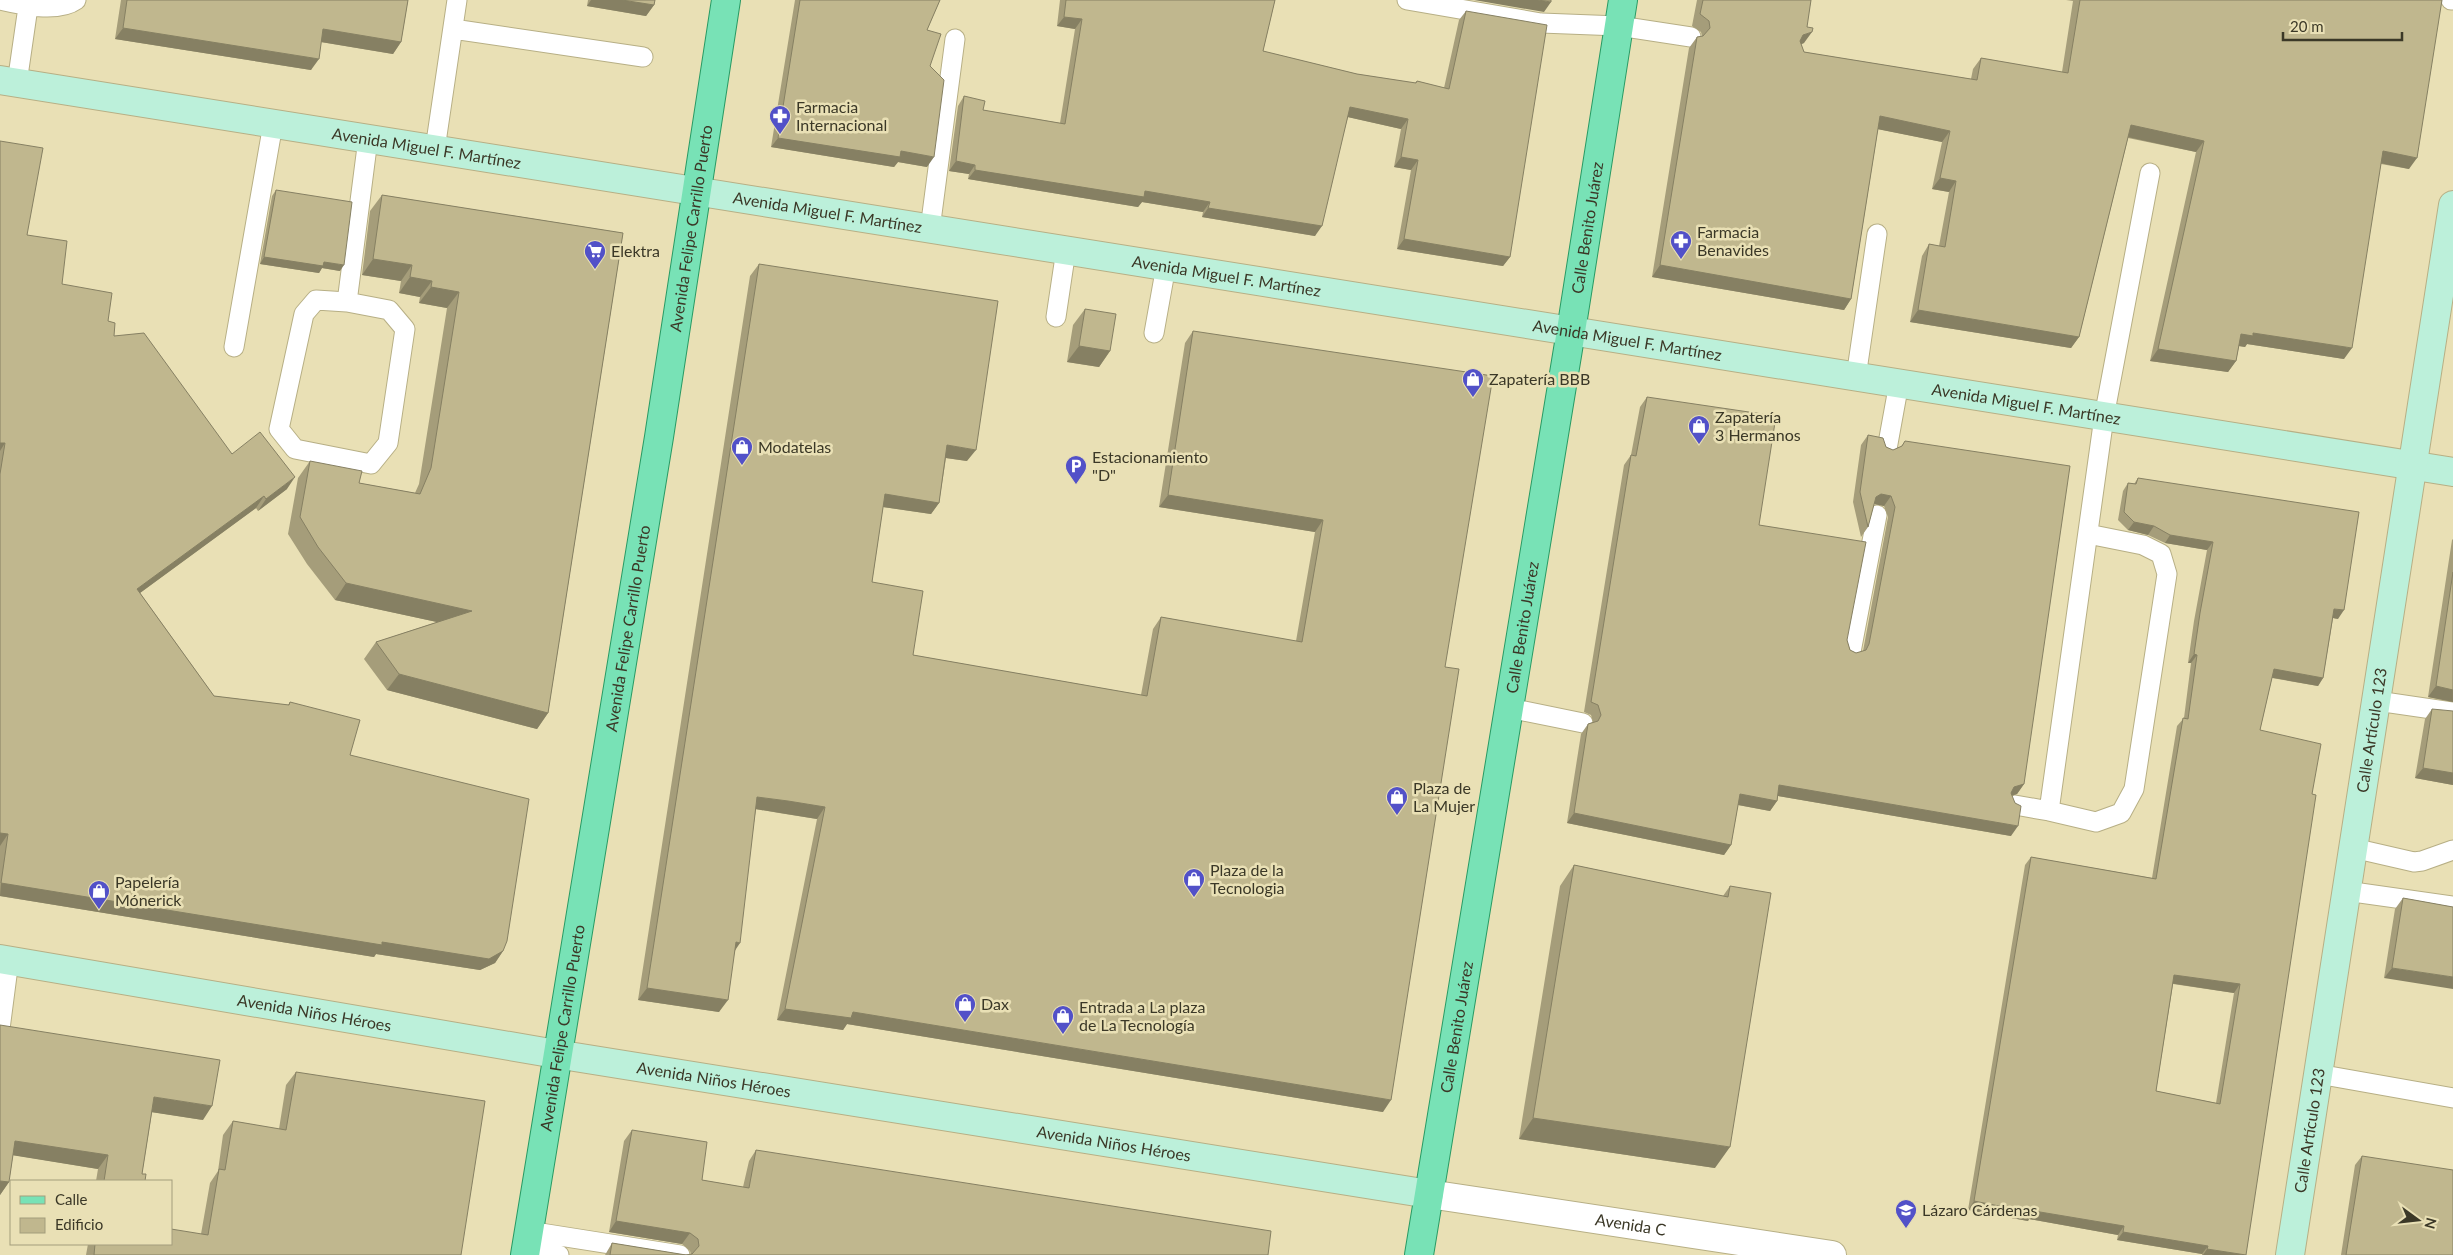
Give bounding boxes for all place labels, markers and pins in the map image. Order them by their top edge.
place label: Farmacia Internacional [796,97,887,134]
pharmacy icon: Farmacia Internacional [768,104,792,135]
place label: Farmacia Benavides [1697,222,1769,259]
pharmacy icon: Farmacia Benavides [1669,229,1693,260]
supermarket icon: Elektra [583,239,607,270]
place label: Elektra [611,241,660,260]
shop icon: Zapatería BBB [1461,367,1485,398]
place label: Zapatería BBB [1489,369,1590,388]
place label: Zapatería 3 Hermanos [1715,407,1801,444]
shop icon: Zapatería 3 Hermanos [1687,414,1711,445]
shop icon: Modatelas [730,435,754,466]
place label: Modatelas [758,437,831,456]
place label: Estacionamiento "D" [1092,447,1208,484]
parking icon: Estacionamiento "D" [1064,454,1088,485]
place label: Plaza de La Mujer [1413,778,1475,815]
shop icon: Plaza de La Mujer [1385,785,1409,816]
place label: Plaza de la Tecnologia [1210,860,1285,897]
shop icon: Plaza de la Tecnologia [1182,867,1206,898]
place label: Papelería Mónerick [115,872,182,909]
shop icon: Papelería Mónerick [87,879,111,910]
shop icon: Dax [953,992,977,1023]
place label: Dax [981,994,1009,1013]
place label: Entrada a La plaza de La Tecnología [1079,997,1205,1034]
shop icon: Entrada a La plaza de La Tecnología [1051,1004,1075,1035]
school or university icon: Lázaro Cárdenas [1894,1198,1918,1229]
place label: Lázaro Cárdenas [1922,1200,2037,1219]

